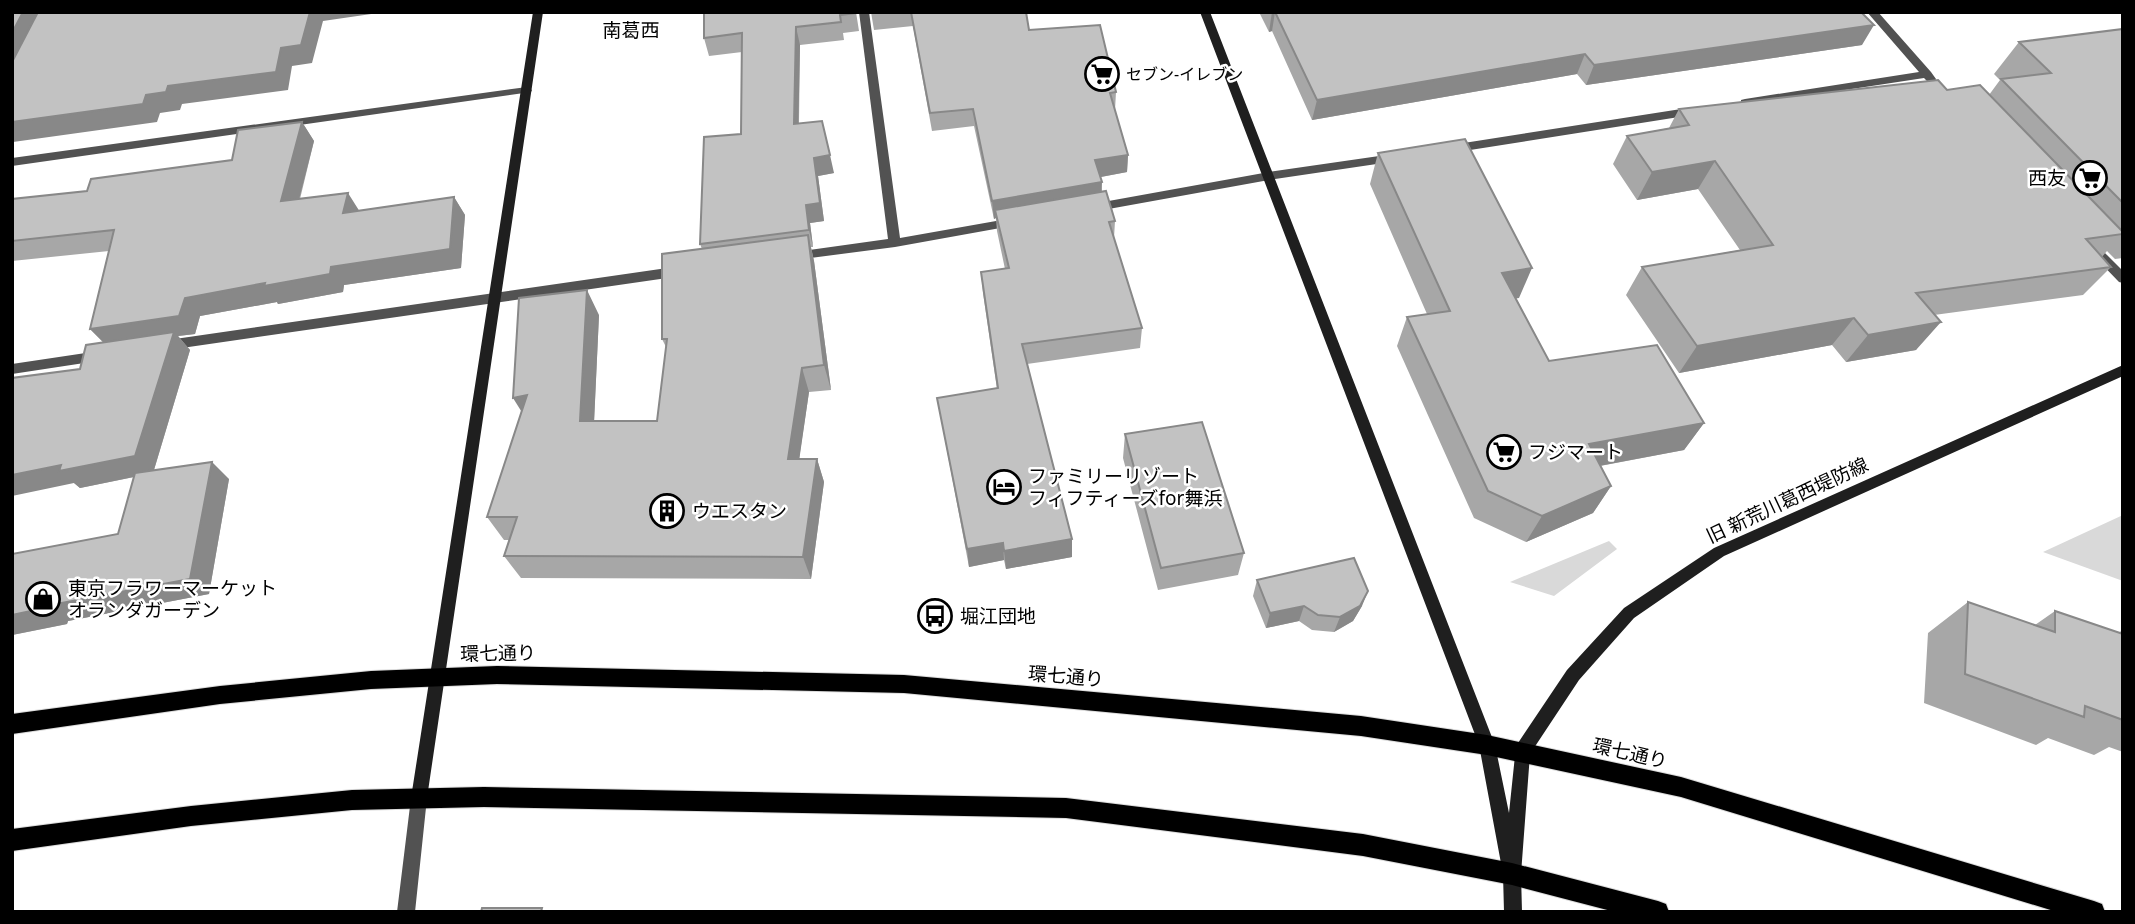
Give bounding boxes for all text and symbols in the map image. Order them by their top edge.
district label: 南葛西 [602,17,660,43]
supermarket icon: セブン-イレブン [1083,55,1121,93]
place label: セブン-イレブン [1126,63,1243,85]
supermarket icon: 西友 [2071,159,2109,197]
place label: 西友 [2028,165,2066,191]
supermarket icon: フジマート [1485,433,1523,471]
place label: フジマート [1528,439,1623,465]
street label: 旧 新荒川葛西堤防線 [1702,451,1872,549]
place label: ファミリーリゾート フィフティーズfor舞浜 [1028,463,1222,511]
hotel icon: ファミリーリゾート フィフティーズfor舞浜 [985,468,1023,506]
building icon: ウエスタン [648,492,686,530]
place label: ウエスタン [692,498,787,524]
place label: 東京フラワーマーケット オランダガーデン [68,575,277,623]
shop icon: 東京フラワーマーケット オランダガーデン [24,580,62,618]
bus stop icon: 堀江団地 [916,597,954,635]
place label: 堀江団地 [960,603,1036,629]
street label: 環七通り [460,639,536,667]
street label: 環七通り [1027,660,1105,692]
street label: 環七通り [1590,732,1670,774]

